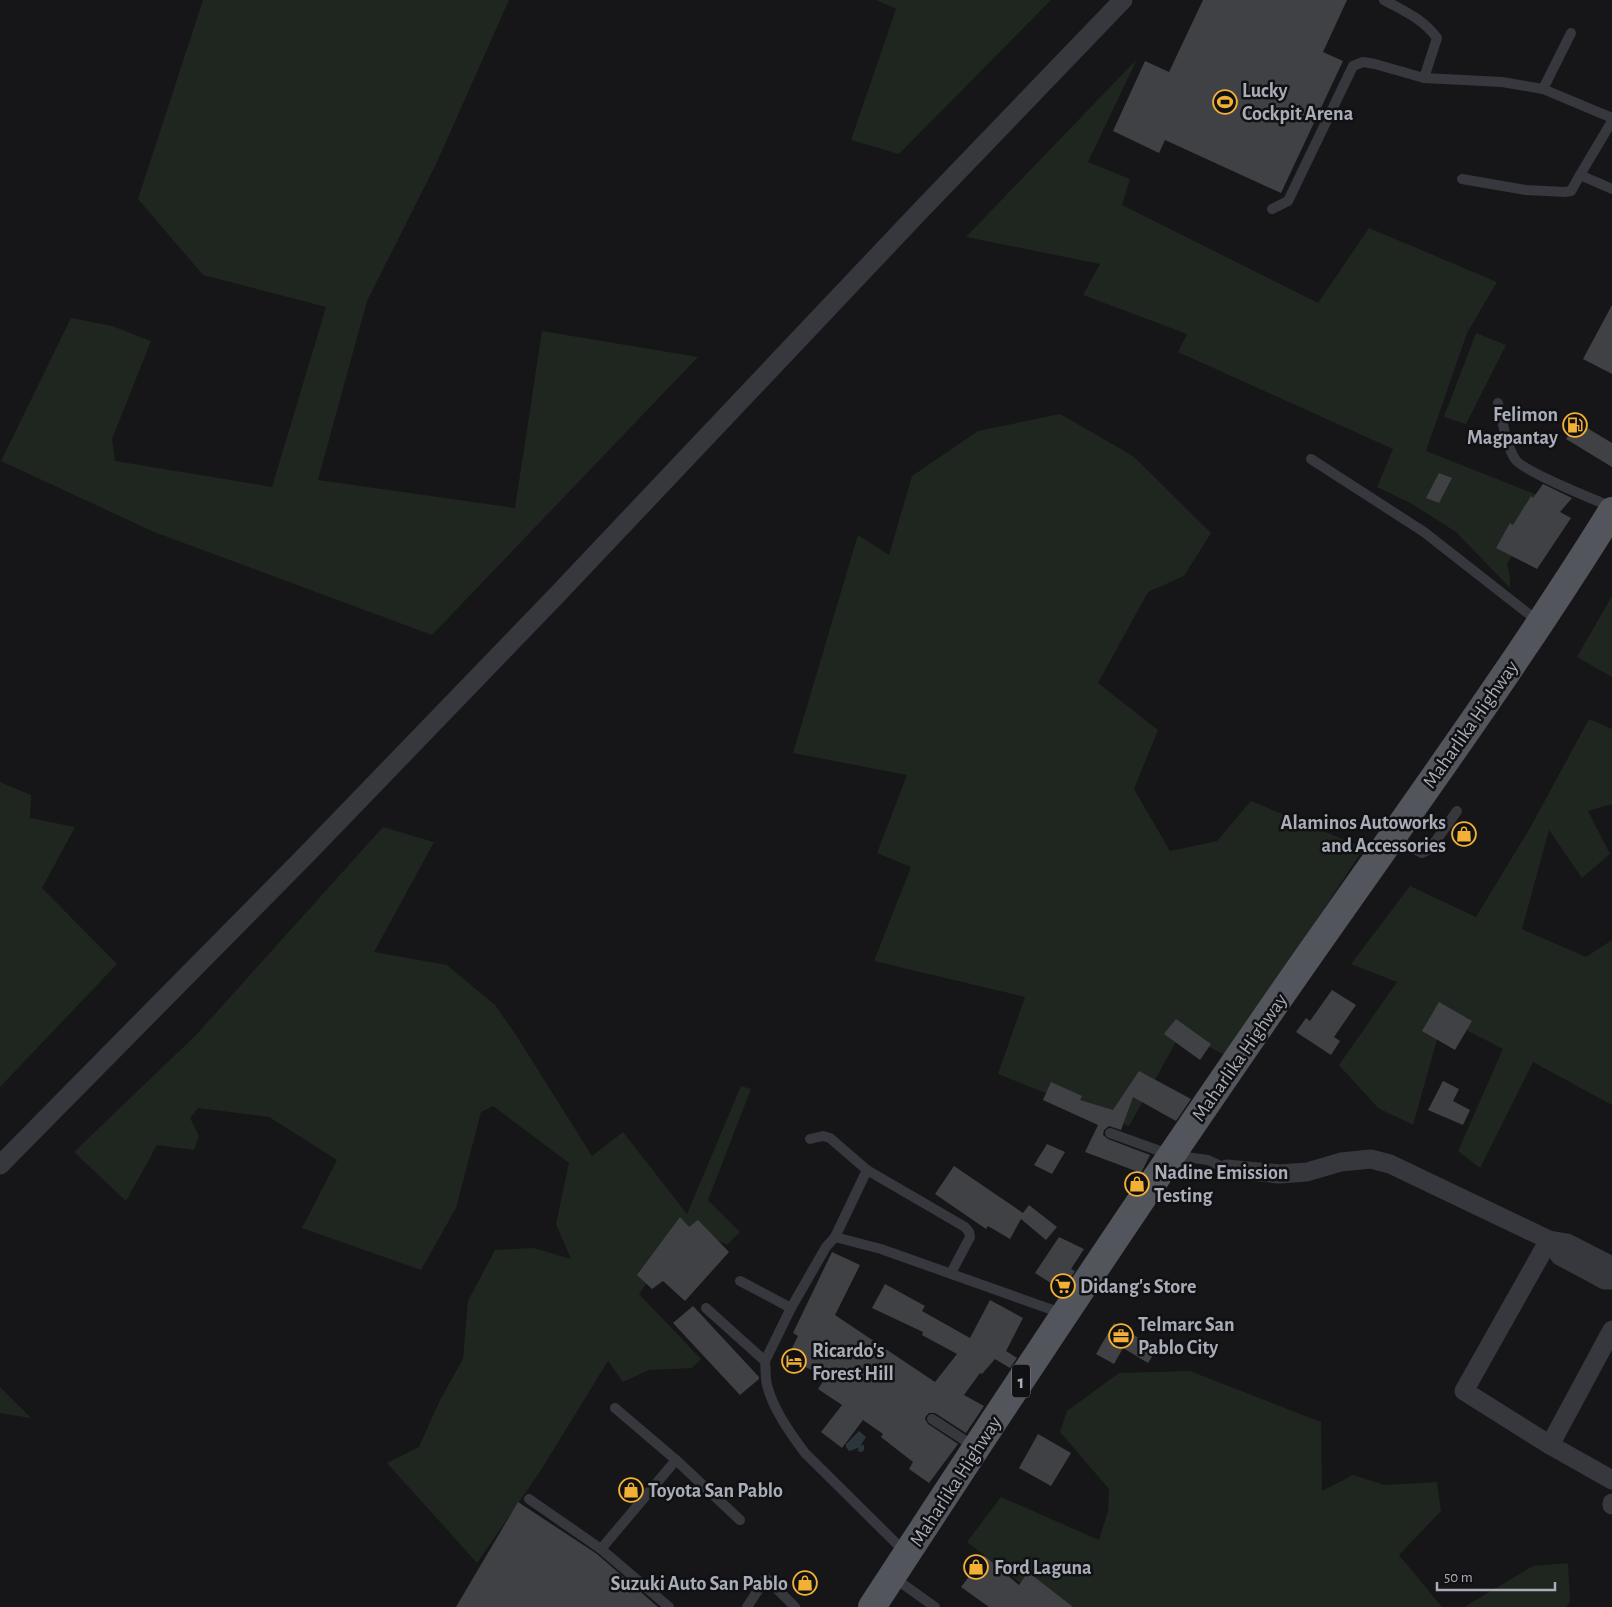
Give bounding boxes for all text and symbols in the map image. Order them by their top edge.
place label: Lucky Cockpit Arena [1242,81,1354,124]
sports icon: Lucky Cockpit Arena [1212,89,1238,115]
place label: Felimon Magpantay [1467,405,1558,448]
fuel station icon: Felimon Magpantay [1562,412,1588,438]
street label: Maharlika Highway [1419,657,1523,792]
place label: Alaminos Autoworks and Accessories [1280,813,1446,856]
shop icon: Alaminos Autoworks and Accessories [1451,821,1477,847]
street label: Maharlika Highway [1188,990,1292,1125]
place label: Nadine Emission Testing [1154,1163,1288,1206]
shop icon: Nadine Emission Testing [1124,1171,1150,1197]
supermarket icon: Didang's Store [1050,1273,1076,1299]
place label: Didang's Store [1080,1277,1196,1297]
place label: Telmarc San Pablo City [1138,1315,1234,1358]
office icon: Telmarc San Pablo City [1108,1323,1134,1349]
place label: Ricardo's Forest Hill [812,1341,894,1384]
hotel icon: Ricardo's Forest Hill [781,1348,807,1374]
road number: 1 [1012,1364,1030,1398]
street label: Maharlika Highway [906,1413,1006,1550]
shop icon: Toyota San Pablo [618,1477,644,1503]
place label: Toyota San Pablo [648,1481,783,1501]
shop icon: Ford Laguna [963,1554,989,1580]
place label: Ford Laguna [994,1558,1092,1578]
scale bar [1437,1560,1554,1592]
shop icon: Suzuki Auto San Pablo [792,1570,818,1596]
text: 50 m [1444,1570,1473,1585]
place label: Suzuki Auto San Pablo [610,1574,788,1594]

